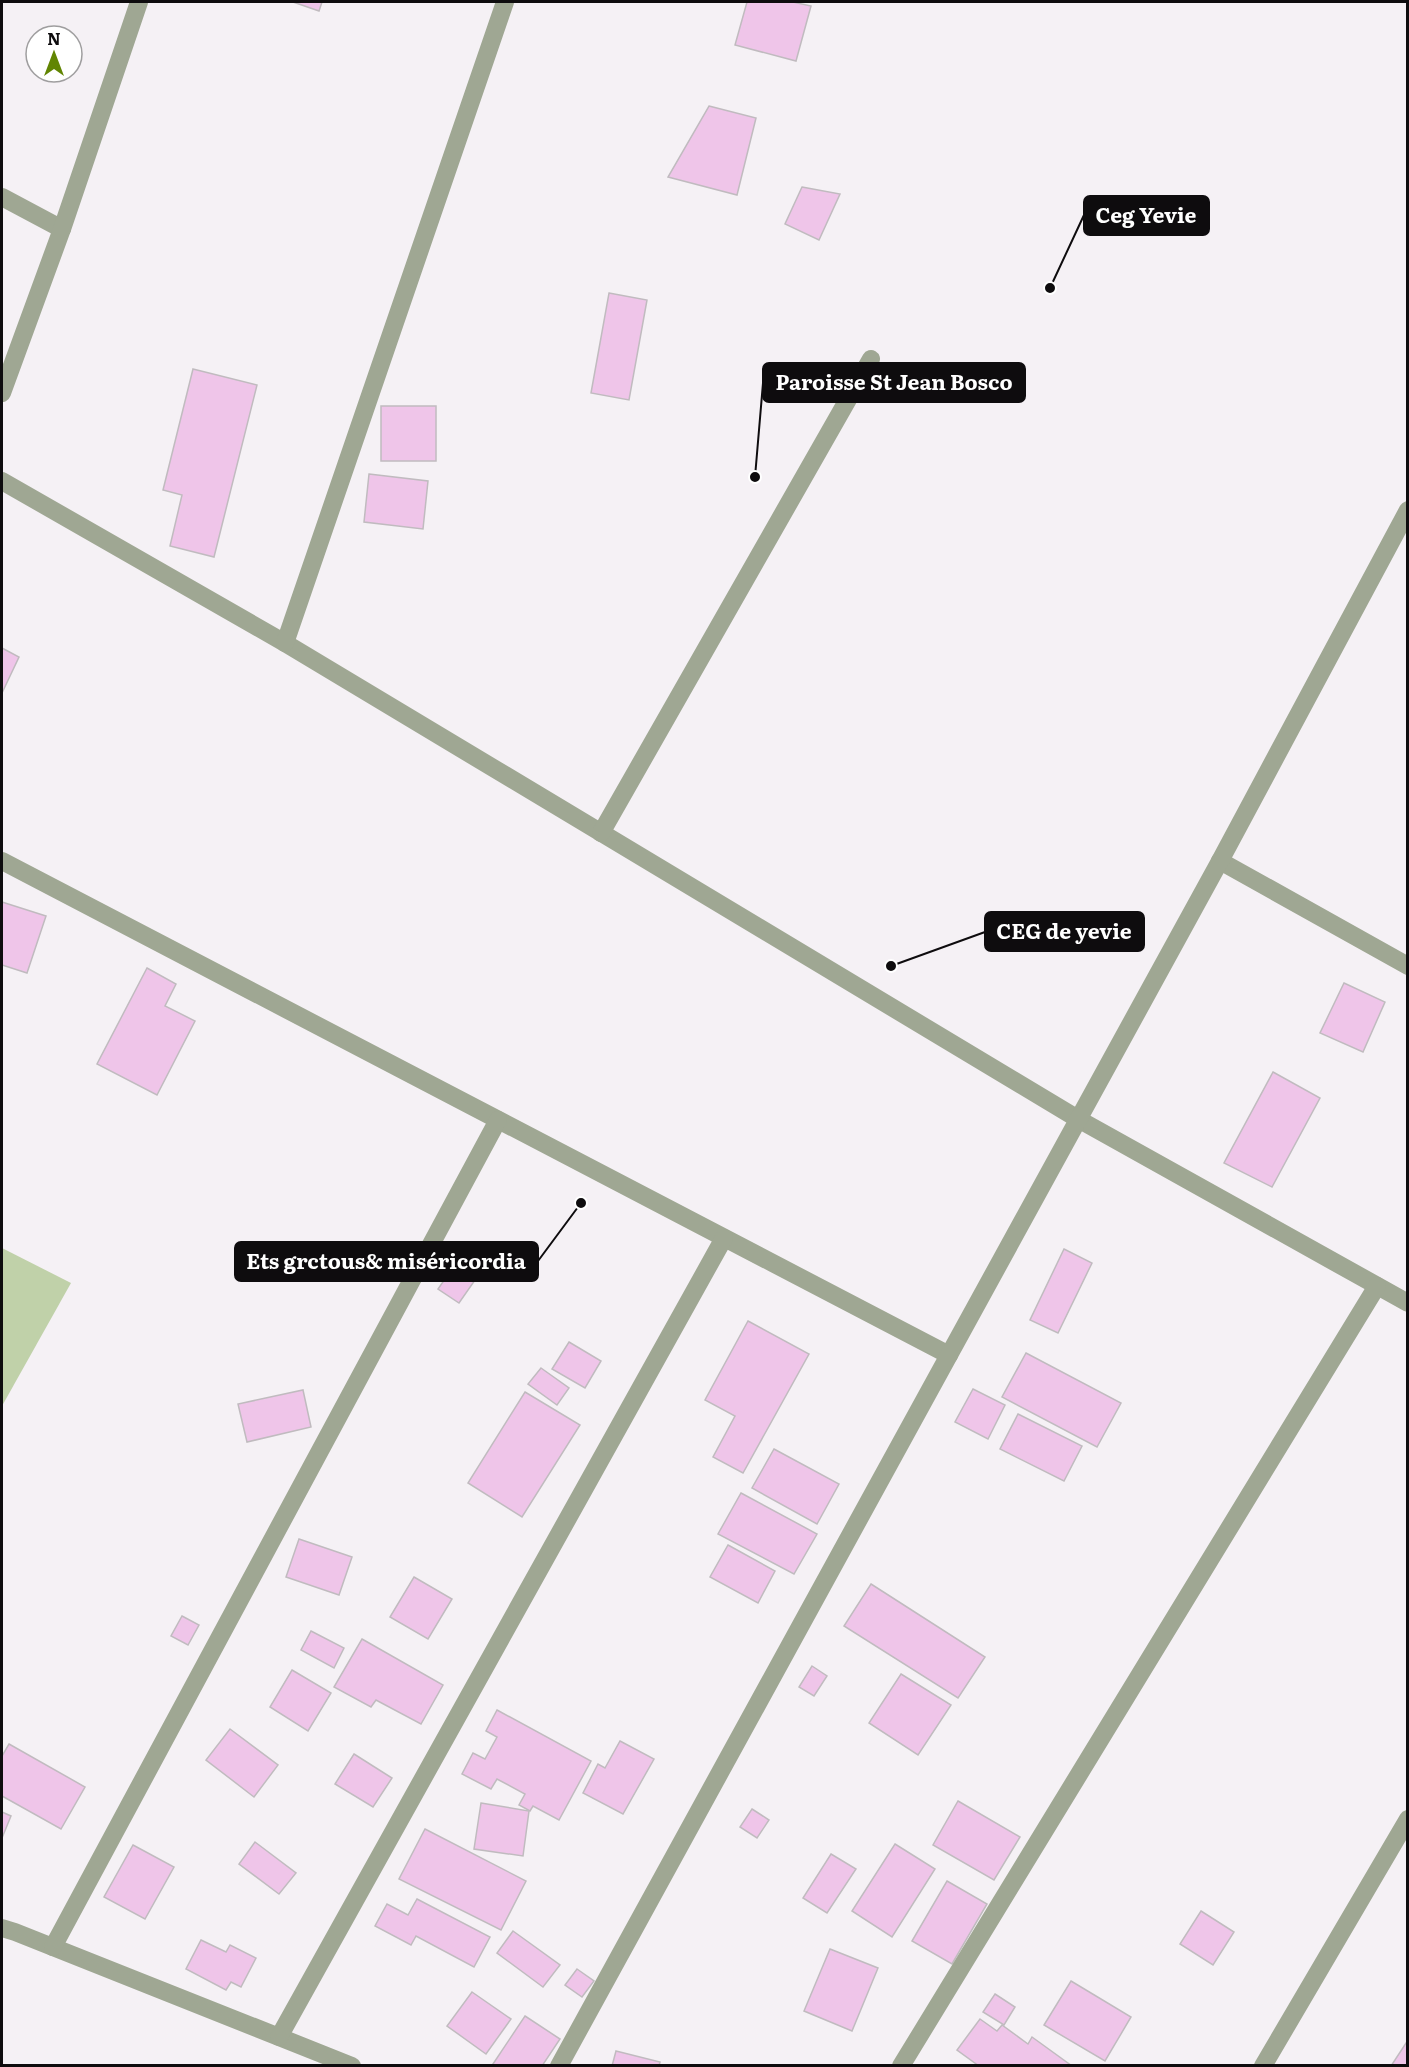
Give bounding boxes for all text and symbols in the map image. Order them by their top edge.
north arrow [24,24,84,84]
text: N [47,26,61,50]
callout: Ceg Yevie [1084,196,1209,235]
text: Ceg Yevie [1096,198,1197,229]
callout: Paroisse St Jean Bosco [763,363,1025,402]
text: Paroisse St Jean Bosco [775,365,1013,396]
callout: CEG de yevie [985,912,1144,951]
text: CEG de yevie [996,914,1132,945]
callout: Ets grctous& miséricordia [235,1242,538,1281]
text: Ets grctous& miséricordia [246,1244,527,1275]

